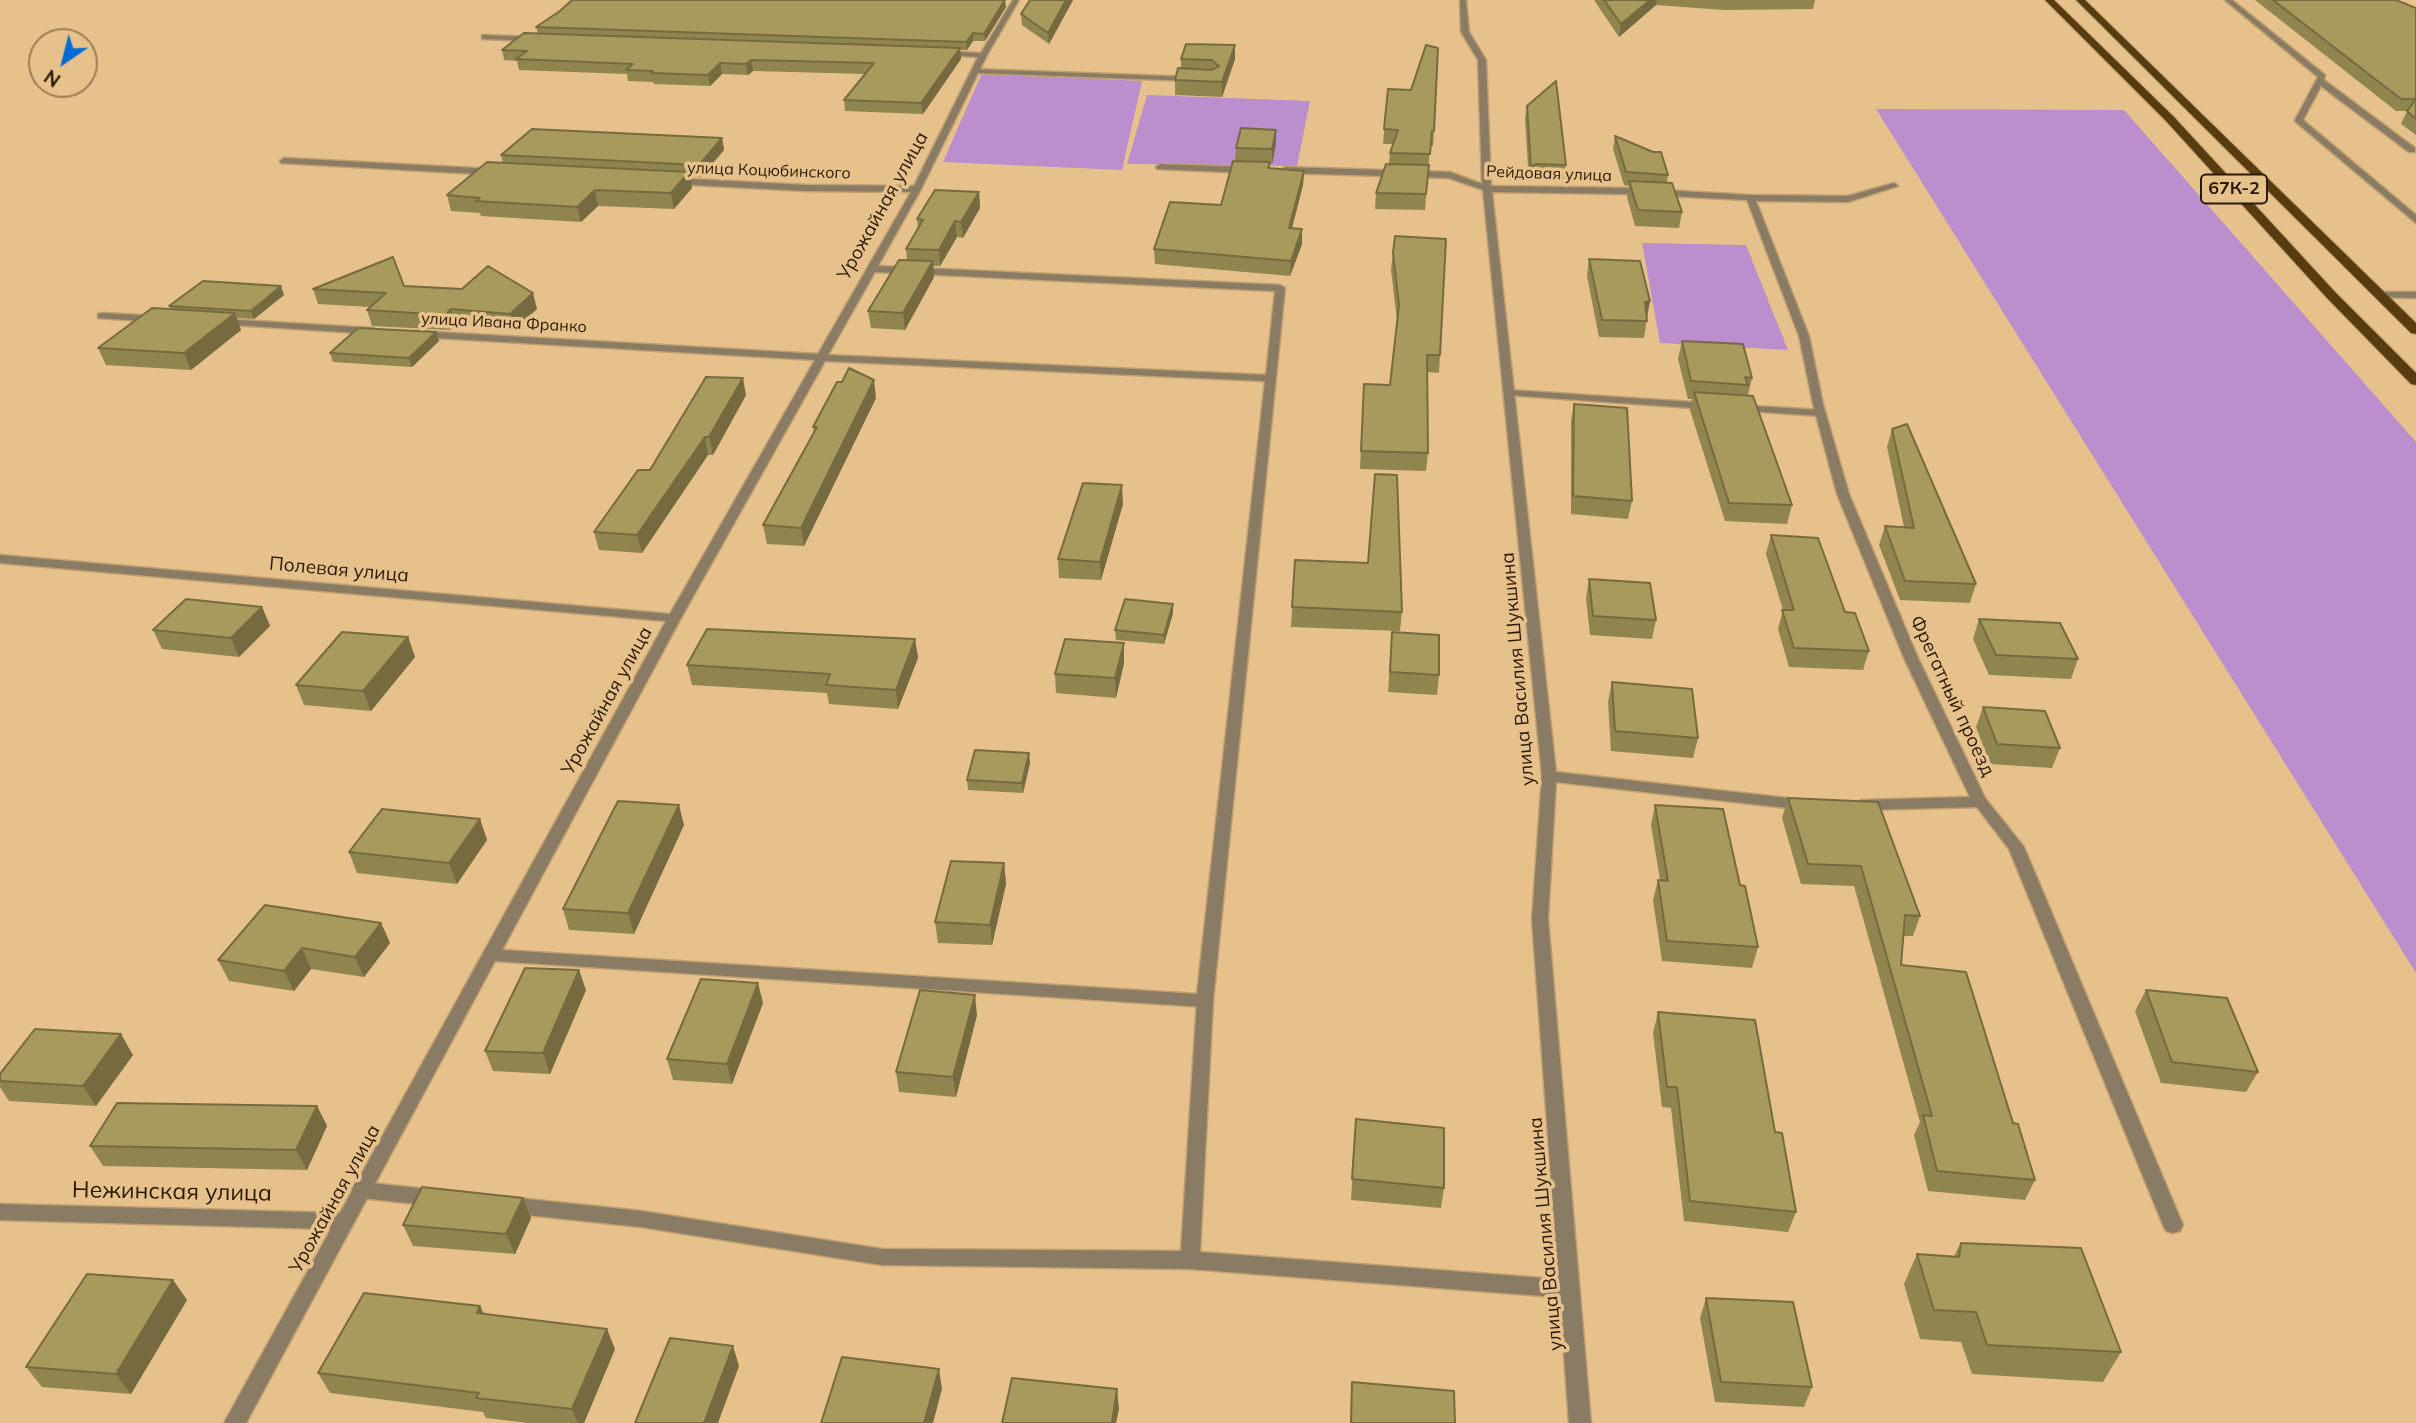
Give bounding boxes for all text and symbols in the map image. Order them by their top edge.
north arrow [28,28,98,98]
text: N [39,65,65,93]
street label: Урожайная улица [833,128,933,284]
street label: улица Коцюбинского [687,159,851,183]
street label: Рейдовая улица [1486,162,1612,186]
road number: 67К-2 [2201,174,2267,204]
street label: улица Ивана Франко [421,309,587,337]
street label: улица Василия Шукшина [1496,551,1540,787]
street label: Полевая улица [268,553,410,587]
street label: Фрегатный проезд [1905,612,1999,780]
street label: Урожайная улица [557,623,657,779]
street label: улица Василия Шукшина [1524,1116,1568,1352]
street label: Урожайная улица [285,1121,385,1277]
street label: Нежинская улица [72,1176,272,1208]

